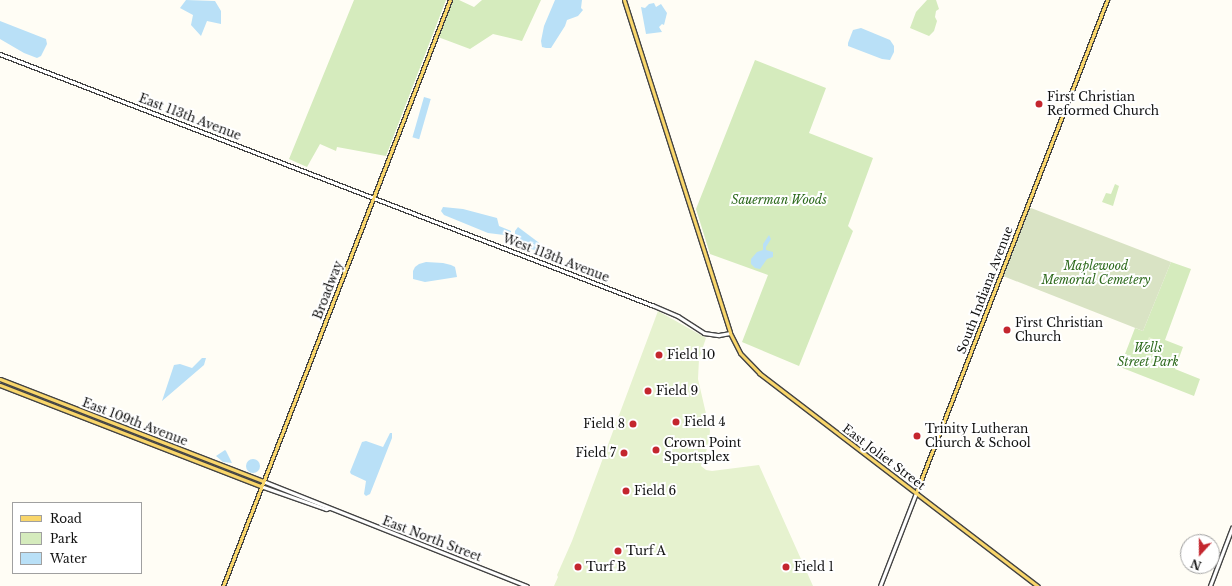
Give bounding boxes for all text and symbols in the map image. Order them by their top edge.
place label: First Christian Reformed Church [1047,90,1159,118]
street label: East 113th Avenue [137,91,243,143]
marker: First Christian Reformed Church [1034,99,1044,109]
park label: Sauerman Woods [731,193,827,207]
street label: South Indiana Avenue [954,224,1016,356]
street label: West 113th Avenue [500,231,612,285]
street label: Broadway [310,259,346,321]
park label: Maplewood Memorial Cemetery [1041,259,1151,287]
place label: First Christian Church [1015,316,1103,344]
marker: First Christian Church [1002,325,1012,335]
park label: Wells Street Park [1117,341,1179,369]
place label: Field 10 [667,348,715,362]
marker: Field 10 [654,350,664,360]
place label: Field 9 [656,384,698,398]
marker: Field 9 [643,386,653,396]
street label: East 109th Avenue [80,395,190,449]
place label: Field 4 [684,415,725,429]
place label: Field 8 [583,417,625,431]
marker: Field 4 [671,417,681,427]
marker: Field 8 [628,419,638,429]
street label: East Joliet Street [840,421,928,493]
place label: Trinity Lutheran Church & School [925,422,1031,450]
marker: Trinity Lutheran Church & School [912,431,922,441]
place label: Crown Point Sportsplex [664,436,741,464]
marker: Crown Point Sportsplex [651,445,661,455]
place label: Field 7 [576,446,616,460]
marker: Field 7 [619,448,629,458]
place label: Field 6 [634,484,676,498]
marker: Field 6 [621,486,631,496]
legend [12,502,142,574]
text: Road [50,511,82,526]
street label: East North Street [380,513,484,565]
text: Park [50,531,78,546]
north arrow [1180,534,1220,574]
place label: Turf A [626,544,666,558]
marker: Turf A [613,546,623,556]
text: Water [50,551,87,566]
text: N [1189,556,1203,573]
place label: Turf B [586,560,626,574]
place label: Field 1 [794,560,834,574]
marker: Turf B [573,562,583,572]
marker: Field 1 [781,562,791,572]

